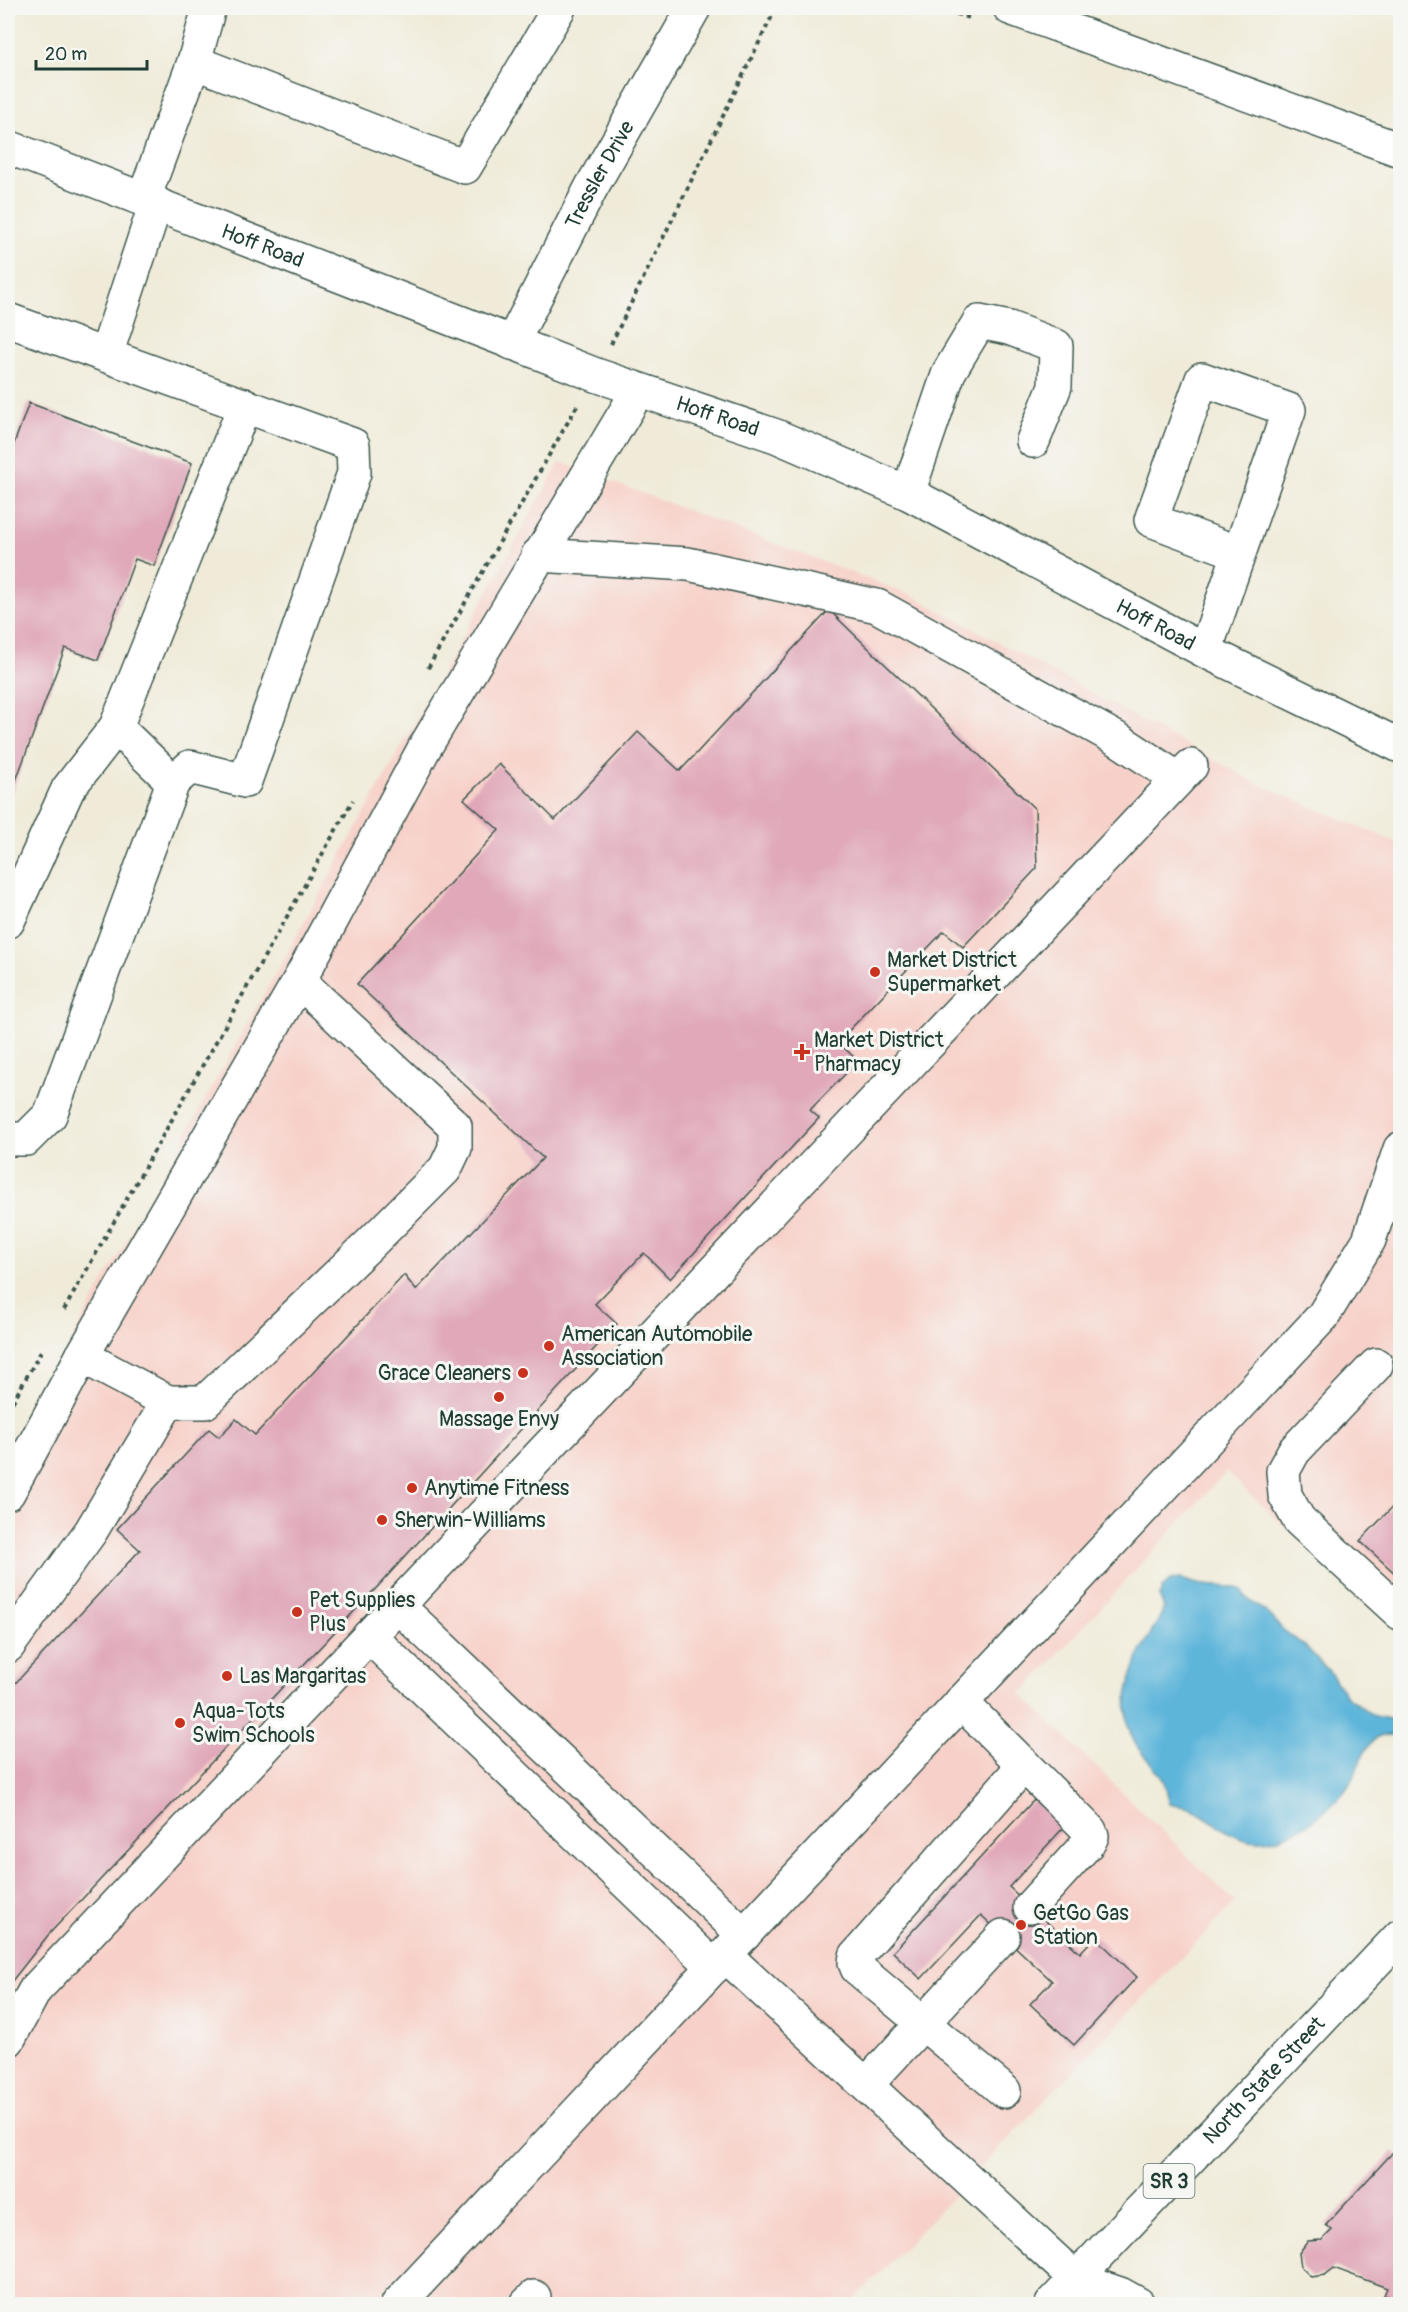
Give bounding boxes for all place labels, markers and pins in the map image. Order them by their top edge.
place label: Market District Supermarket [887,947,1017,998]
marker: Market District Supermarket [868,965,882,979]
place label: Market District Pharmacy [814,1027,944,1078]
marker: Market District Pharmacy [795,1045,809,1059]
place label: American Automobile Association [561,1321,753,1372]
marker: American Automobile Association [542,1339,556,1353]
place label: Grace Cleaners [378,1360,512,1387]
marker: Grace Cleaners [516,1366,530,1380]
marker: Massage Envy [492,1390,506,1404]
place label: Massage Envy [439,1406,559,1433]
place label: Anytime Fitness [424,1475,570,1502]
marker: Anytime Fitness [405,1481,419,1495]
place label: Sherwin-Williams [394,1507,546,1534]
marker: Sherwin-Williams [375,1513,389,1527]
place label: Pet Supplies Plus [309,1587,416,1638]
marker: Pet Supplies Plus [290,1605,304,1619]
place label: Las Margaritas [239,1663,367,1690]
marker: Las Margaritas [220,1669,234,1683]
place label: Aqua-Tots Swim Schools [192,1698,315,1749]
marker: Aqua-Tots Swim Schools [173,1716,187,1730]
place label: GetGo Gas Station [1033,1900,1129,1951]
marker: GetGo Gas Station [1014,1918,1028,1932]

